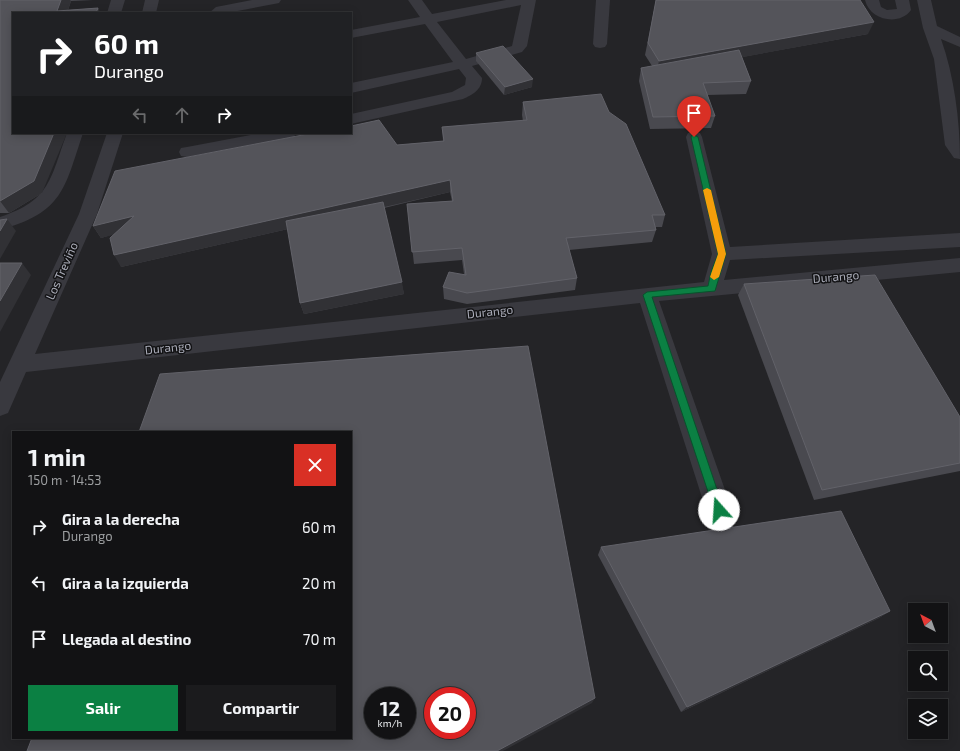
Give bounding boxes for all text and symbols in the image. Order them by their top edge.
text: 60 m [94,26,159,60]
icon: right [28,28,80,80]
text: Durango [94,60,164,82]
pin [677,96,711,137]
icon: arrive [683,102,705,124]
icon: left [129,104,151,126]
icon: ahead [171,104,193,126]
icon: right [213,104,235,126]
street label: Los Treviño [42,239,80,302]
street label: Durango [812,267,860,285]
street label: Durango [466,302,514,320]
street label: Durango [144,338,192,356]
text: 1 min [28,442,86,471]
button: close [294,444,336,486]
text: 150 m · 14:53 [28,472,102,488]
position arrow [698,489,740,531]
text: Gira a la derecha [62,510,180,528]
icon: right [28,516,50,538]
text: 60 m [302,518,336,536]
text: Durango [62,528,113,544]
icon: left [28,572,50,594]
text: Gira a la izquierda [62,574,189,592]
text: 20 m [302,574,336,592]
north arrow [908,603,948,643]
map controls [908,603,948,739]
icon: arrive [28,628,50,650]
text: Llegada al destino [62,630,191,648]
text: 70 m [303,630,336,648]
button: search [908,651,948,691]
button: Salir [28,685,178,731]
button: Compartir [186,685,336,731]
speed limit sign: 20 [424,687,476,739]
text: 12 [380,696,400,720]
button: layers [908,699,948,739]
text: km/h [378,717,402,729]

